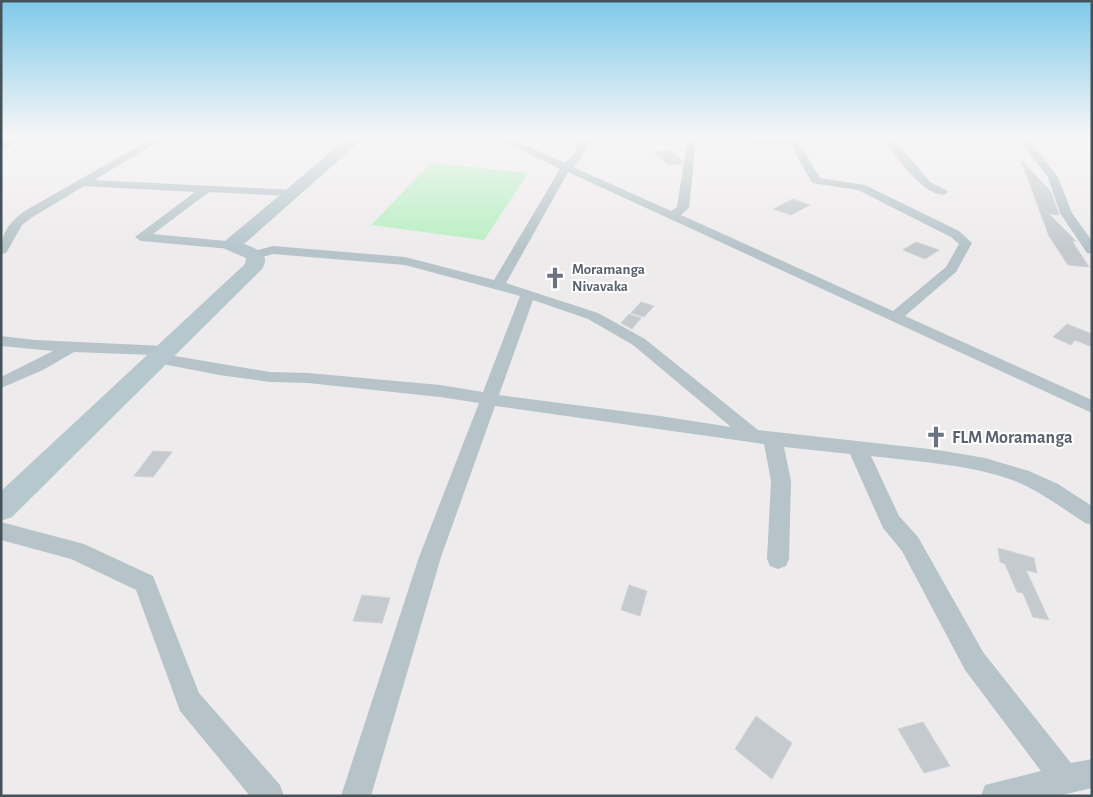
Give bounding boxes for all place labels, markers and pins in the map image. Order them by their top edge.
place label: Moramanga Nivavaka [572,262,645,294]
church icon: Moramanga Nivavaka [542,265,568,291]
church icon: FLM Moramanga [923,424,949,450]
place label: FLM Moramanga [952,429,1073,447]

